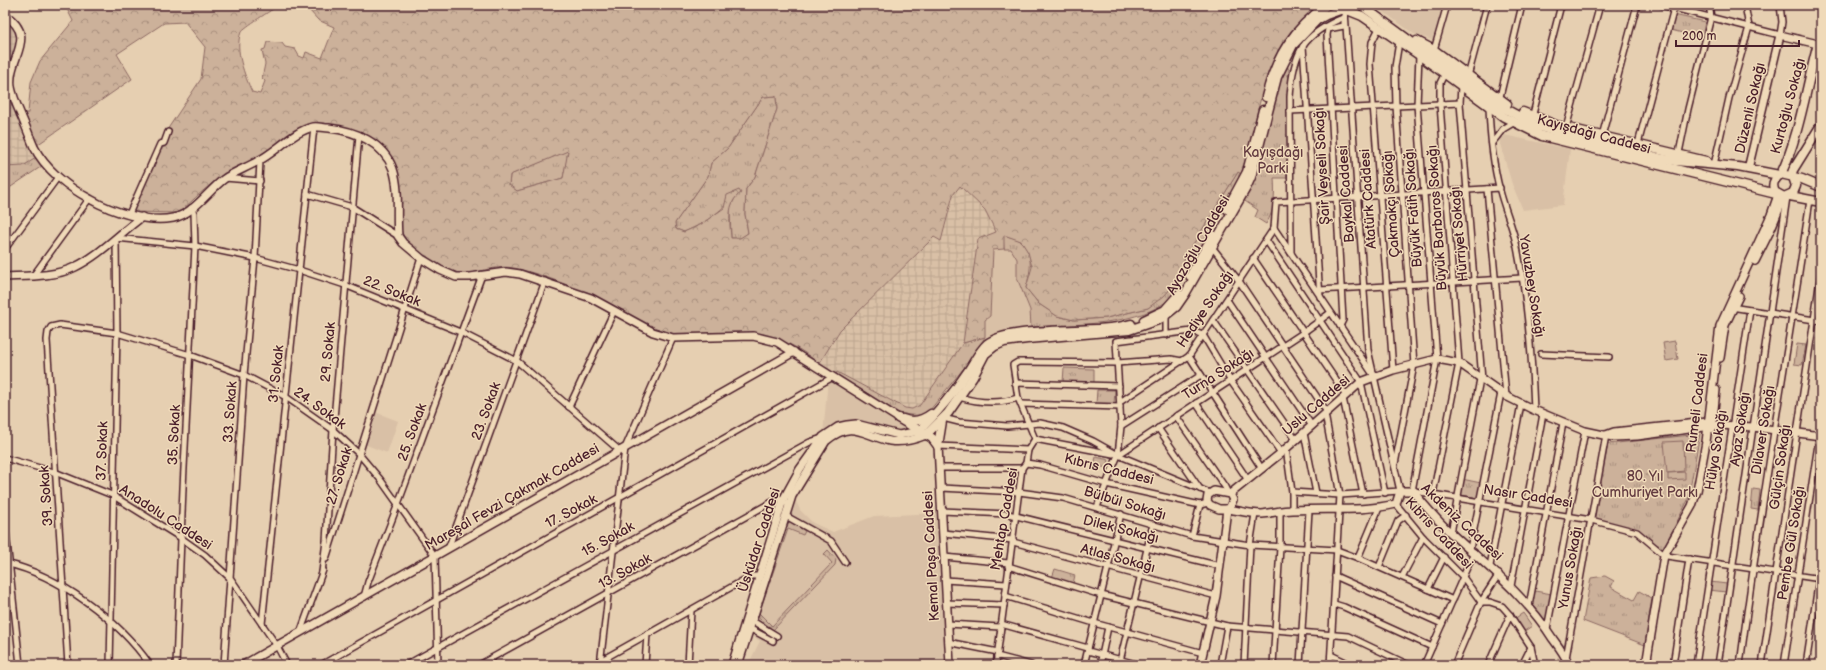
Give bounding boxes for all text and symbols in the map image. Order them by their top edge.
scale bar [1676,22,1799,48]
text: 200 m [1682,29,1716,44]
street label: Kurtoğlu Sokağı [1767,56,1809,156]
street label: Düzenli Sokağı [1731,61,1769,155]
street label: Şair Veyseli Sokağı [1310,107,1334,225]
street label: Kayışdağı Caddesi [1535,111,1653,157]
park label: Kayışdağı Parki [1243,144,1303,177]
street label: Büyük Barbaros Sokağı [1423,144,1451,292]
street label: Baykal Caddesi [1334,145,1358,243]
street label: Atatürk Caddesi [1356,148,1380,250]
street label: Büyük Fatih Sokağı [1400,148,1426,268]
street label: Çakmakçı Sokağı [1379,150,1403,258]
street label: Hürriyet Sokağı [1446,186,1472,282]
street label: Ayazoğlu Caddesi [1163,192,1233,298]
street label: Yavuzbey Sokağı [1515,233,1548,338]
street label: Hediye Sokağı [1173,267,1237,351]
street label: 22. Sokak [361,272,423,310]
street label: 29. Sokak [317,321,339,383]
street label: 31. Sokak [265,344,288,404]
street label: Turna Sokağı [1179,345,1257,403]
street label: Rumeli Caddesi [1682,352,1712,454]
street label: Uslu Caddesi [1279,371,1353,439]
street label: 23. Sokak [468,379,504,442]
street label: 33. Sokak [219,381,241,443]
street label: 24. Sokak [290,383,350,433]
street label: Dilaver Sokağı [1748,384,1778,476]
street label: Ayaz Sokağı [1726,391,1754,467]
street label: 25. Sokak [394,401,430,463]
street label: 35. Sokak [164,404,184,466]
street label: Hülya Sokağı [1701,409,1731,491]
street label: 37. Sokak [92,421,112,481]
street label: Gülçin Sokağı [1766,423,1794,511]
street label: Mareşal Fevzi Çakmak Caddesi [422,440,602,554]
street label: 27. Sokak [322,445,356,507]
street label: Kıbrıs Caddesi [1062,450,1156,488]
street label: 39. Sokak [35,465,57,527]
street label: Mehtap Caddesi [987,466,1021,572]
park label: 80. Yıl Cumhuriyet Parkı [1592,468,1698,501]
street label: Akdeniz Caddesi [1418,480,1506,564]
street label: Anadolu Caddesi [116,481,216,553]
street label: Nasır Caddesi [1482,481,1574,511]
street label: Bülbül Sokağı [1082,482,1168,524]
street label: Üsküdar Caddesi [733,485,784,594]
street label: Pembe Gül Sokağı [1774,485,1808,601]
street label: 17. Sokak [542,490,600,532]
street label: Kemal Paşa Caddesi [919,490,943,622]
street label: Kıbrıs Caddesi [1401,494,1477,572]
street label: Dilek Sokağı [1081,511,1161,547]
street label: 15. Sokak [579,518,637,560]
street label: Yunus Sokağı [1554,525,1586,612]
street label: Atlas Sokağı [1079,540,1157,576]
street label: 13. Sokak [595,549,655,593]

